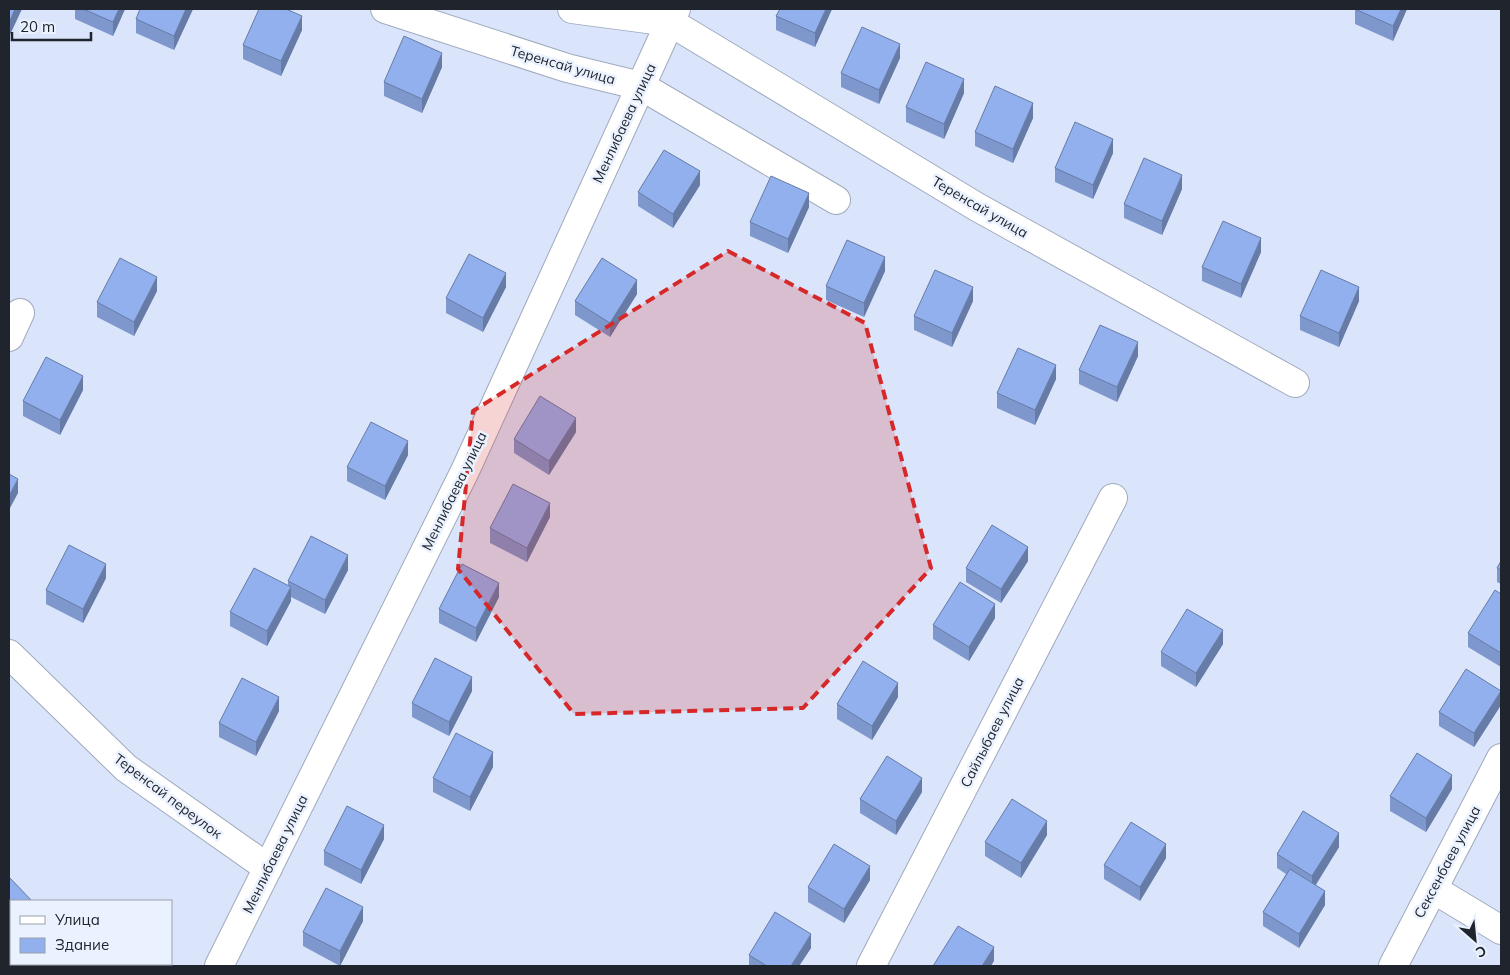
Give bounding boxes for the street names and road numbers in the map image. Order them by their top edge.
street label: Теренсай улица [509,41,617,89]
street label: Менлибаева улица [588,60,660,186]
street label: Теренсай улица [929,172,1031,242]
street label: Менлибаева улица [417,429,491,553]
street label: Сайлыбаев улица [956,674,1028,790]
street label: Теренсай переулок [110,749,226,843]
street label: Менлибаева улица [238,792,312,916]
street label: Сексенбаев улица [1410,803,1484,921]

